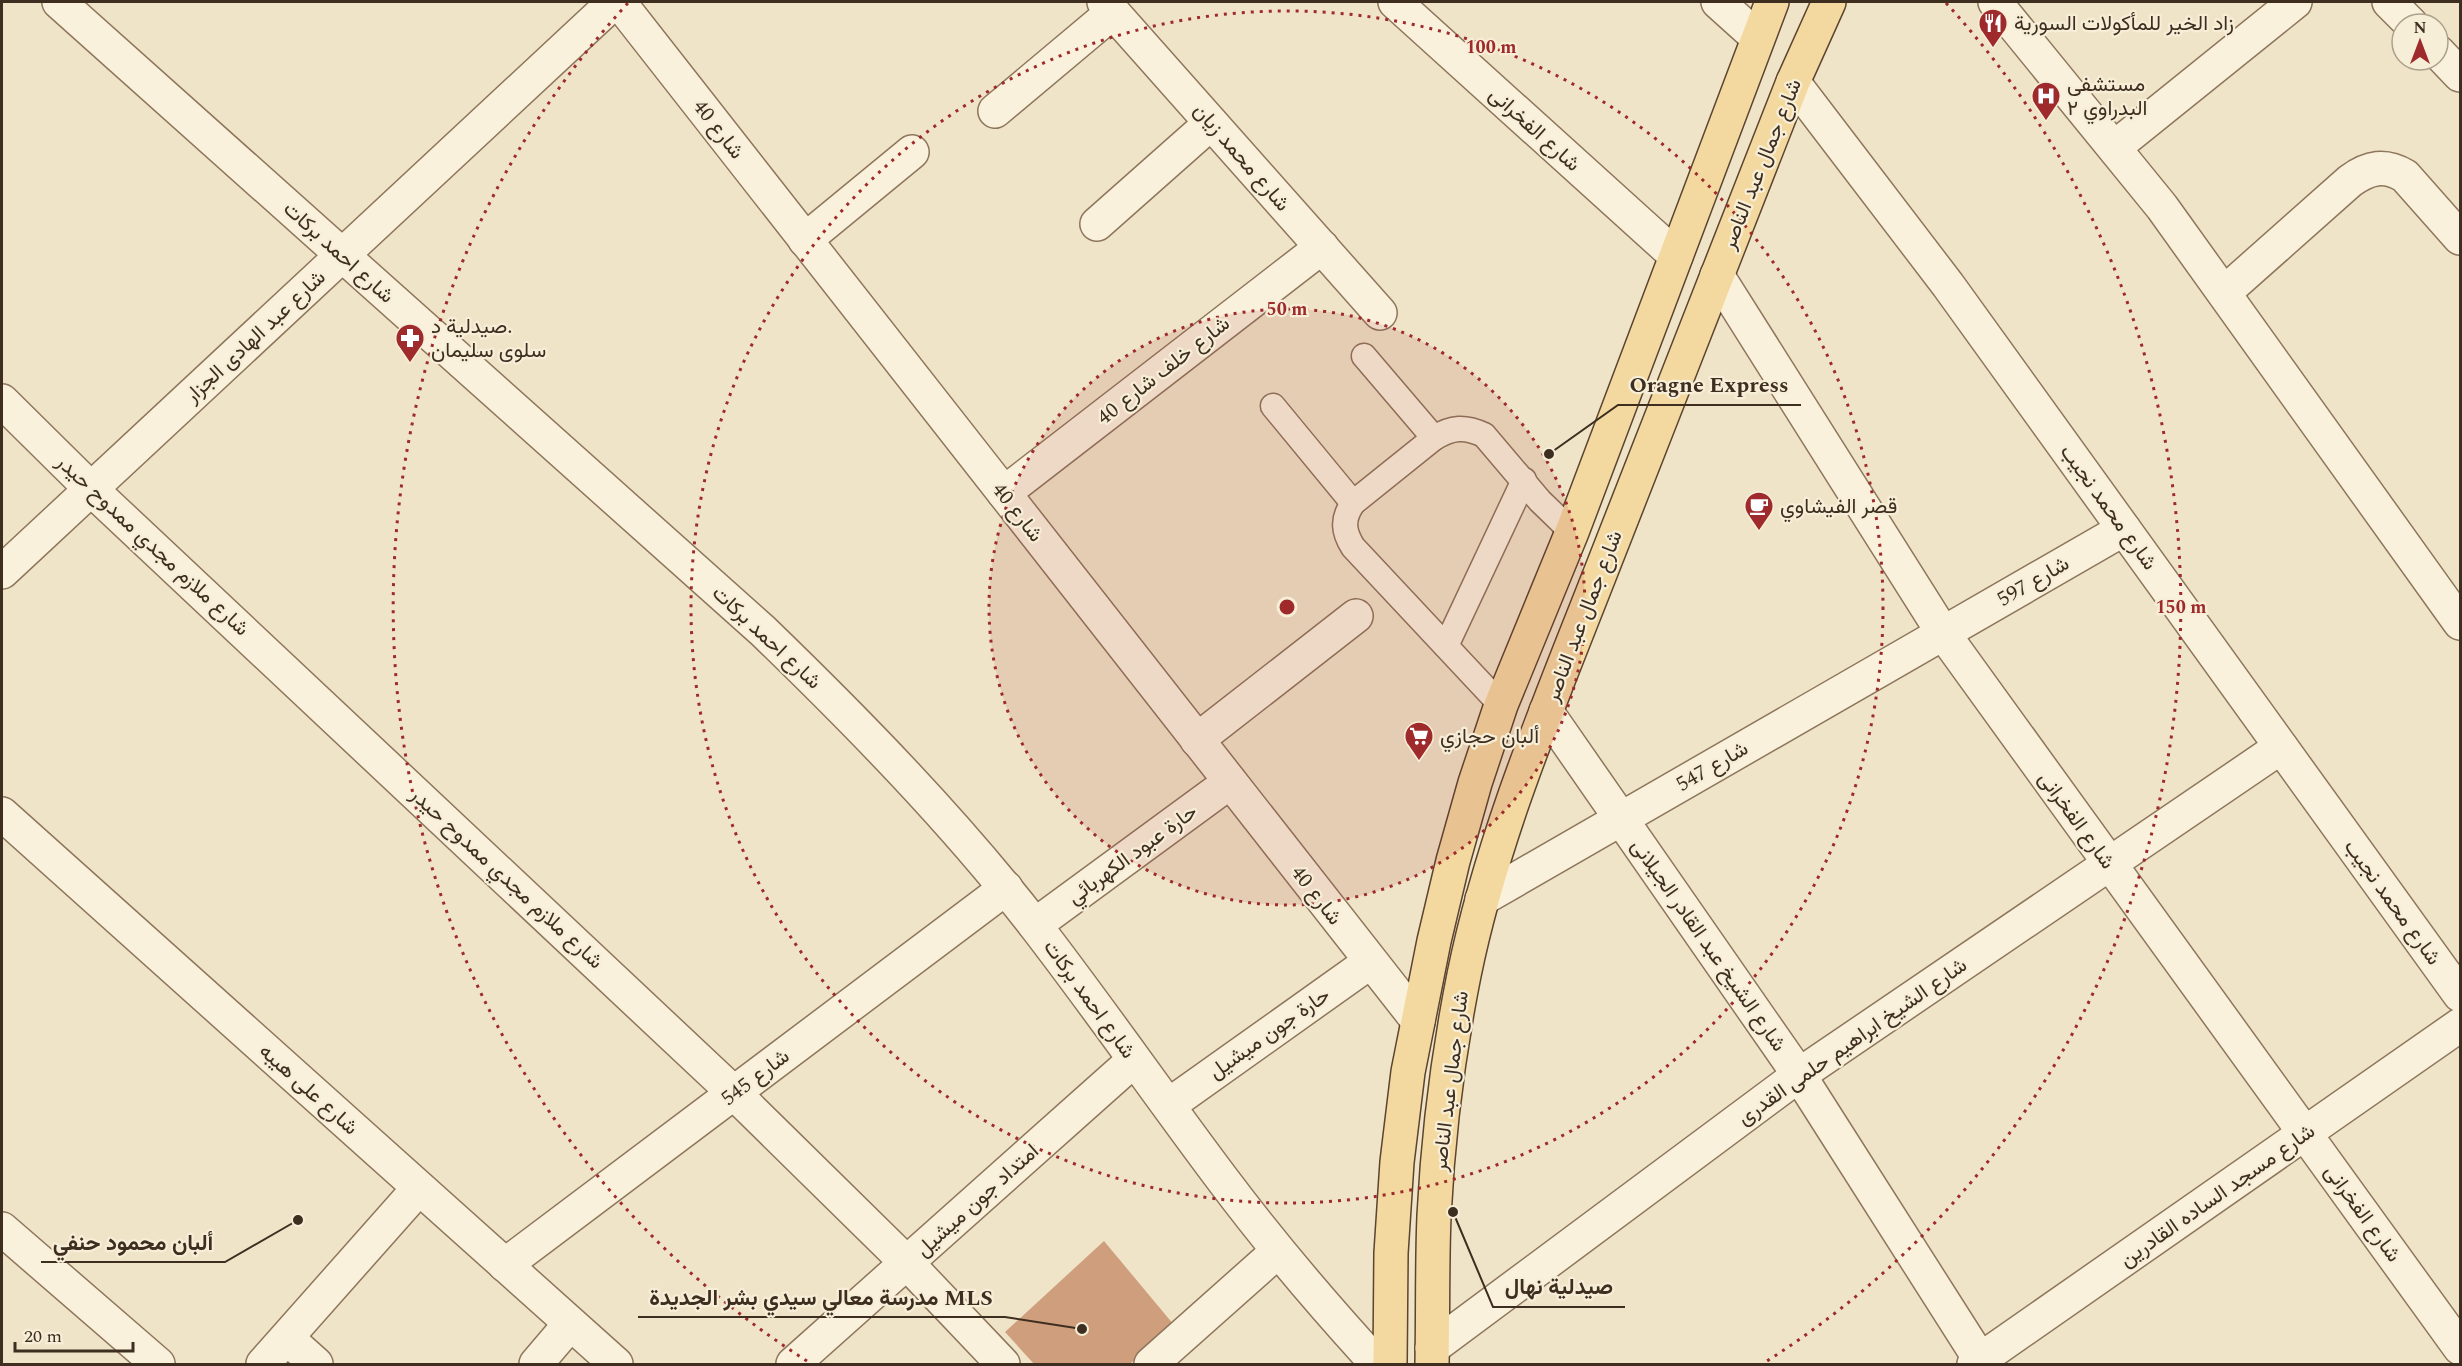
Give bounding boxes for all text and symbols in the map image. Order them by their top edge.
restaurant icon: زاد الخير للمأكولات السورية [1977,7,2009,49]
place label: زاد الخير للمأكولات السورية [2014,8,2234,40]
north arrow [2390,12,2450,72]
text: N [2413,16,2427,40]
text: 100 m [1465,34,1517,61]
place label: مستشفى البدراوي ٢ [2067,69,2147,125]
street label: شارع جمال عبد الناصر [1713,74,1811,255]
street label: شارع الفخرانى [1481,80,1588,180]
hospital icon: مستشفى البدراوي ٢ [2030,80,2062,122]
street label: شارع 40 [685,93,752,166]
street label: شارع محمد زيان [1185,96,1298,219]
street label: شارع احمد بركات [275,194,401,312]
street label: شارع عبد الهادى الجزار [177,263,334,412]
text: 50 m [1267,296,1307,323]
street label: شارع خلف شارع 40 [1090,308,1237,433]
place label: صيدلية د. سلوى سليمان [431,311,546,367]
pharmacy icon: صيدلية د. سلوى سليمان [394,322,426,364]
callout: Oragne Express [1618,365,1801,405]
text: Oragne Express [1629,369,1789,402]
street label: شارع محمد نجيب [2051,438,2165,577]
street label: شارع ملازم مجدي ممدوح حيدر [48,447,256,644]
street label: شارع 40 [984,476,1051,549]
cafe icon: قصر الفيشاوي [1743,490,1775,532]
place label: قصر الفيشاوي [1780,491,1897,523]
street label: شارع جمال عبد الناصر [1536,526,1631,708]
street label: شارع 597 [1991,548,2076,615]
street label: شارع احمد بركات [704,578,829,697]
text: 150 m [2155,594,2207,621]
centre of rings [1277,597,1297,617]
supermarket icon: ألبان حجازي [1403,720,1435,762]
place label: ألبان حجازي [1440,721,1539,753]
street label: شارع 547 [1670,733,1755,800]
street label: شارع الفخرانى [2030,765,2123,876]
street label: شارع ملازم مجدي ممدوح حيدر [402,780,610,977]
street label: حارة عبود الكهربائي [1061,796,1204,913]
street label: شارع الشيخ عبد القادر الجيلانى [1622,832,1794,1059]
street label: شارع محمد نجيب [2335,833,2449,972]
street label: شارع 40 [1283,859,1350,932]
street label: شارع احمد بركات [1035,933,1143,1066]
street label: شارع الشيخ ابراهيم حلمى القدرى [1731,950,1974,1134]
street label: حارة جون ميشيل [1202,980,1337,1088]
street label: شارع جمال عبد الناصر [1424,989,1478,1174]
street label: شارع على هيبه [251,1036,365,1143]
street label: شارع 545 [714,1041,797,1114]
street label: شارع مسجد الساده القادرين [2113,1116,2322,1276]
street label: امتداد جون ميشيل [909,1136,1047,1265]
street label: شارع الفخرانى [2316,1158,2409,1269]
callout: ألبان محمود حنفي [41,1222,225,1262]
text: ألبان محمود حنفي [53,1227,213,1261]
callout: صيدلية نهال [1493,1267,1625,1307]
text: صيدلية نهال [1505,1271,1613,1304]
callout: مدرسة معالي سيدي بشر الجديدة MLS [638,1277,1005,1317]
text: مدرسة معالي سيدي بشر الجديدة MLS [649,1282,993,1316]
scale bar [15,1315,134,1353]
text: 20 m [24,1323,62,1350]

